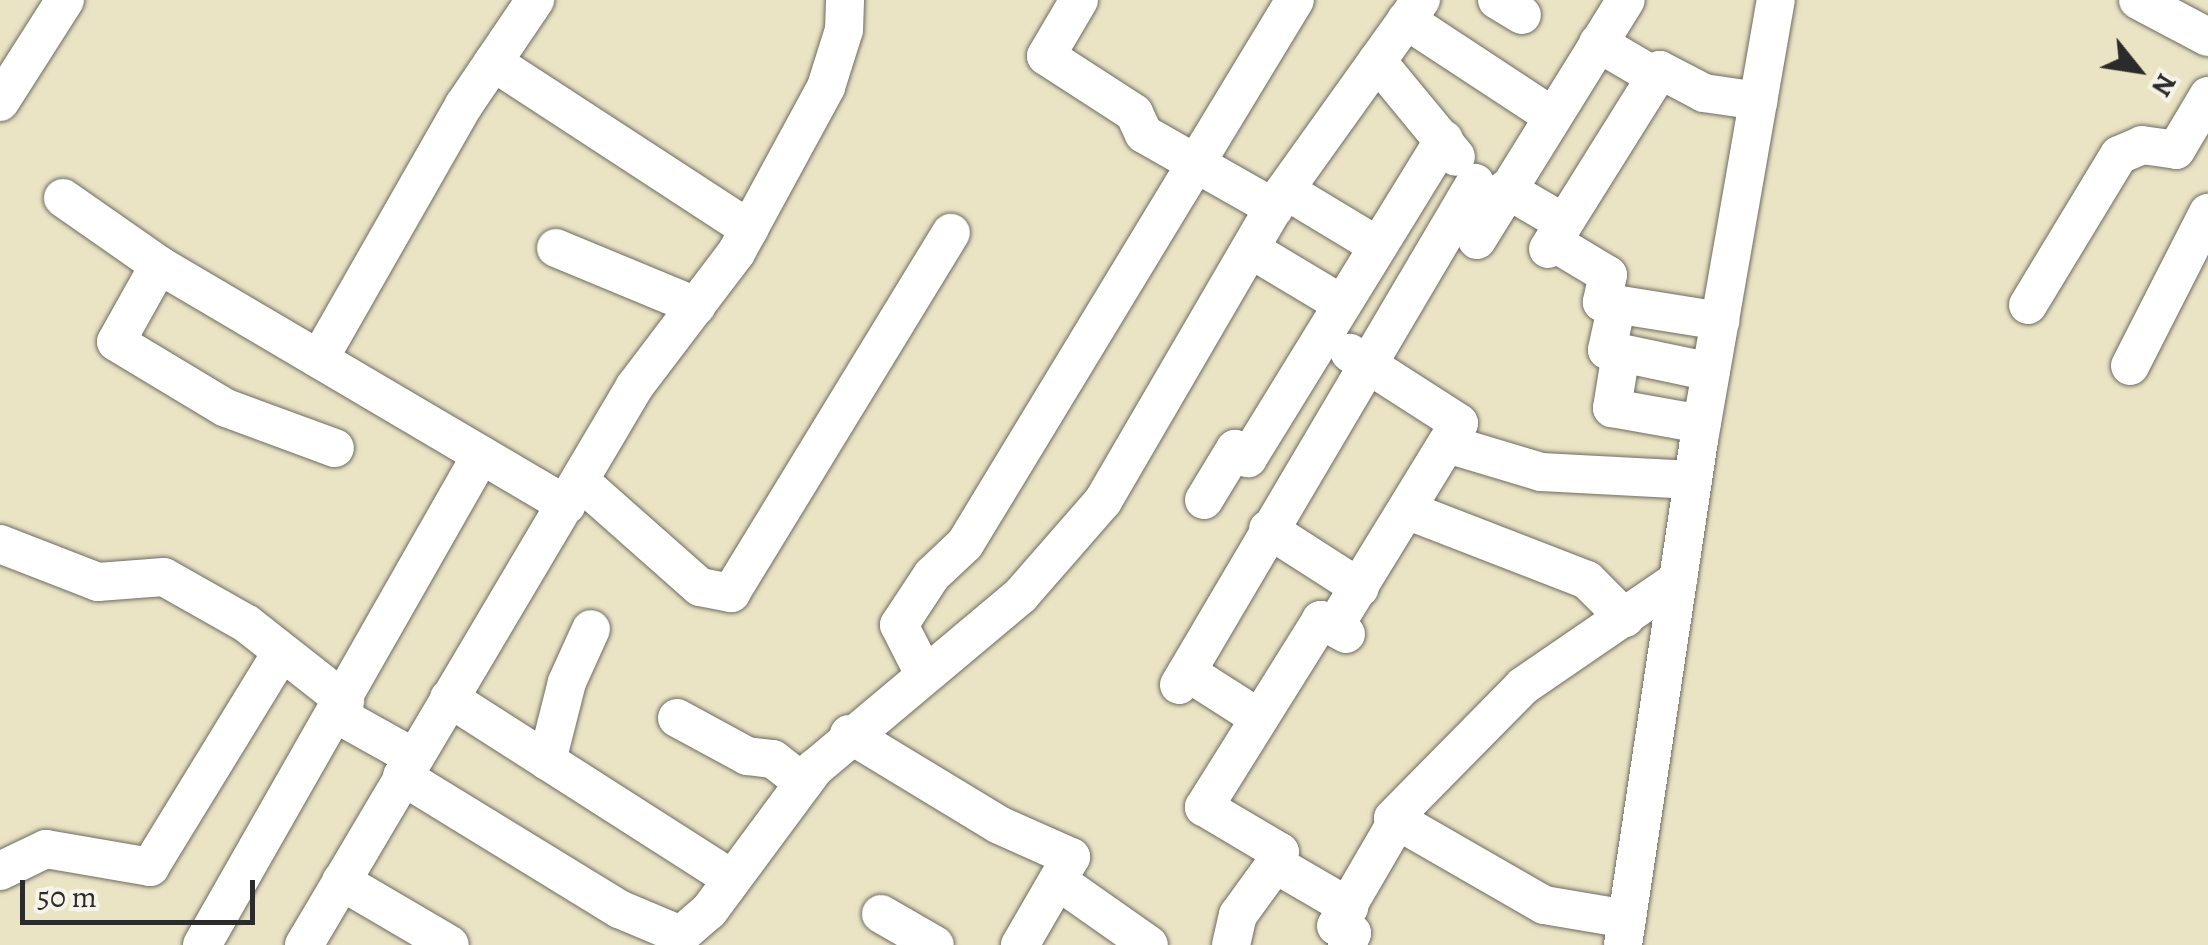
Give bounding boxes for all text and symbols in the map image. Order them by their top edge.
north arrow [2088,20,2188,120]
text: N [2142,67,2186,103]
scale bar [25,860,260,922]
text: 50 m [37,877,97,917]

